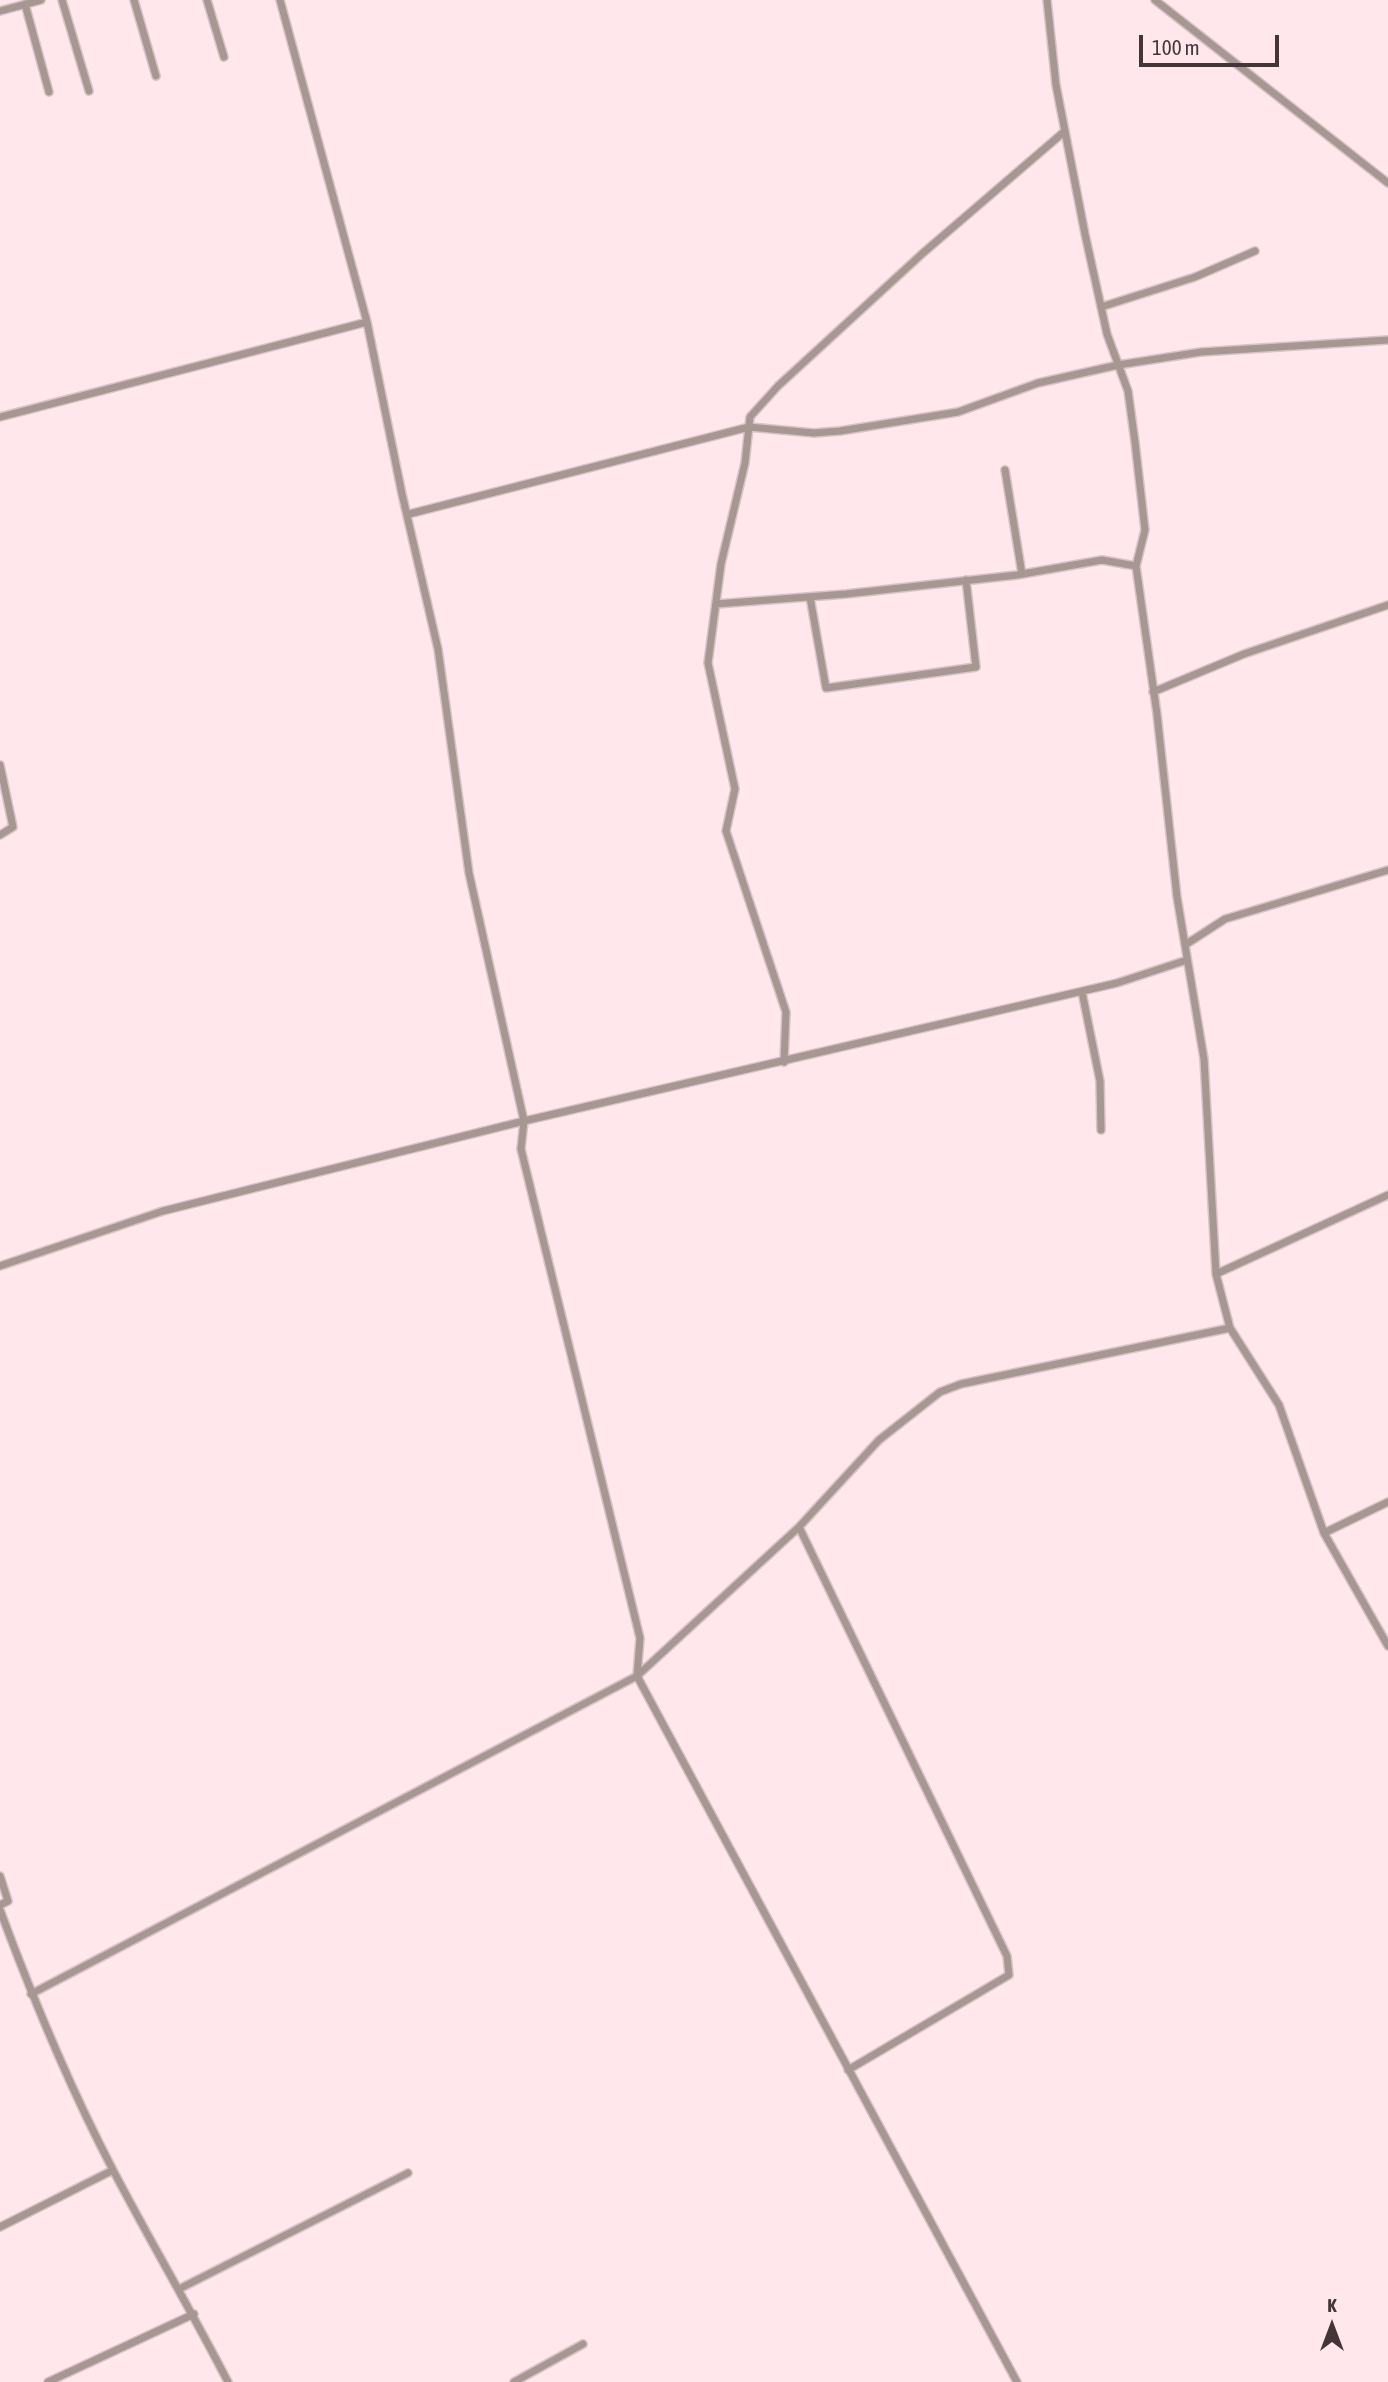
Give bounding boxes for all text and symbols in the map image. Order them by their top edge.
scale bar [1143,21,1283,65]
text: 100 m [1152,35,1200,59]
north arrow [1297,2291,1367,2361]
text: K [1327,2294,1337,2316]

